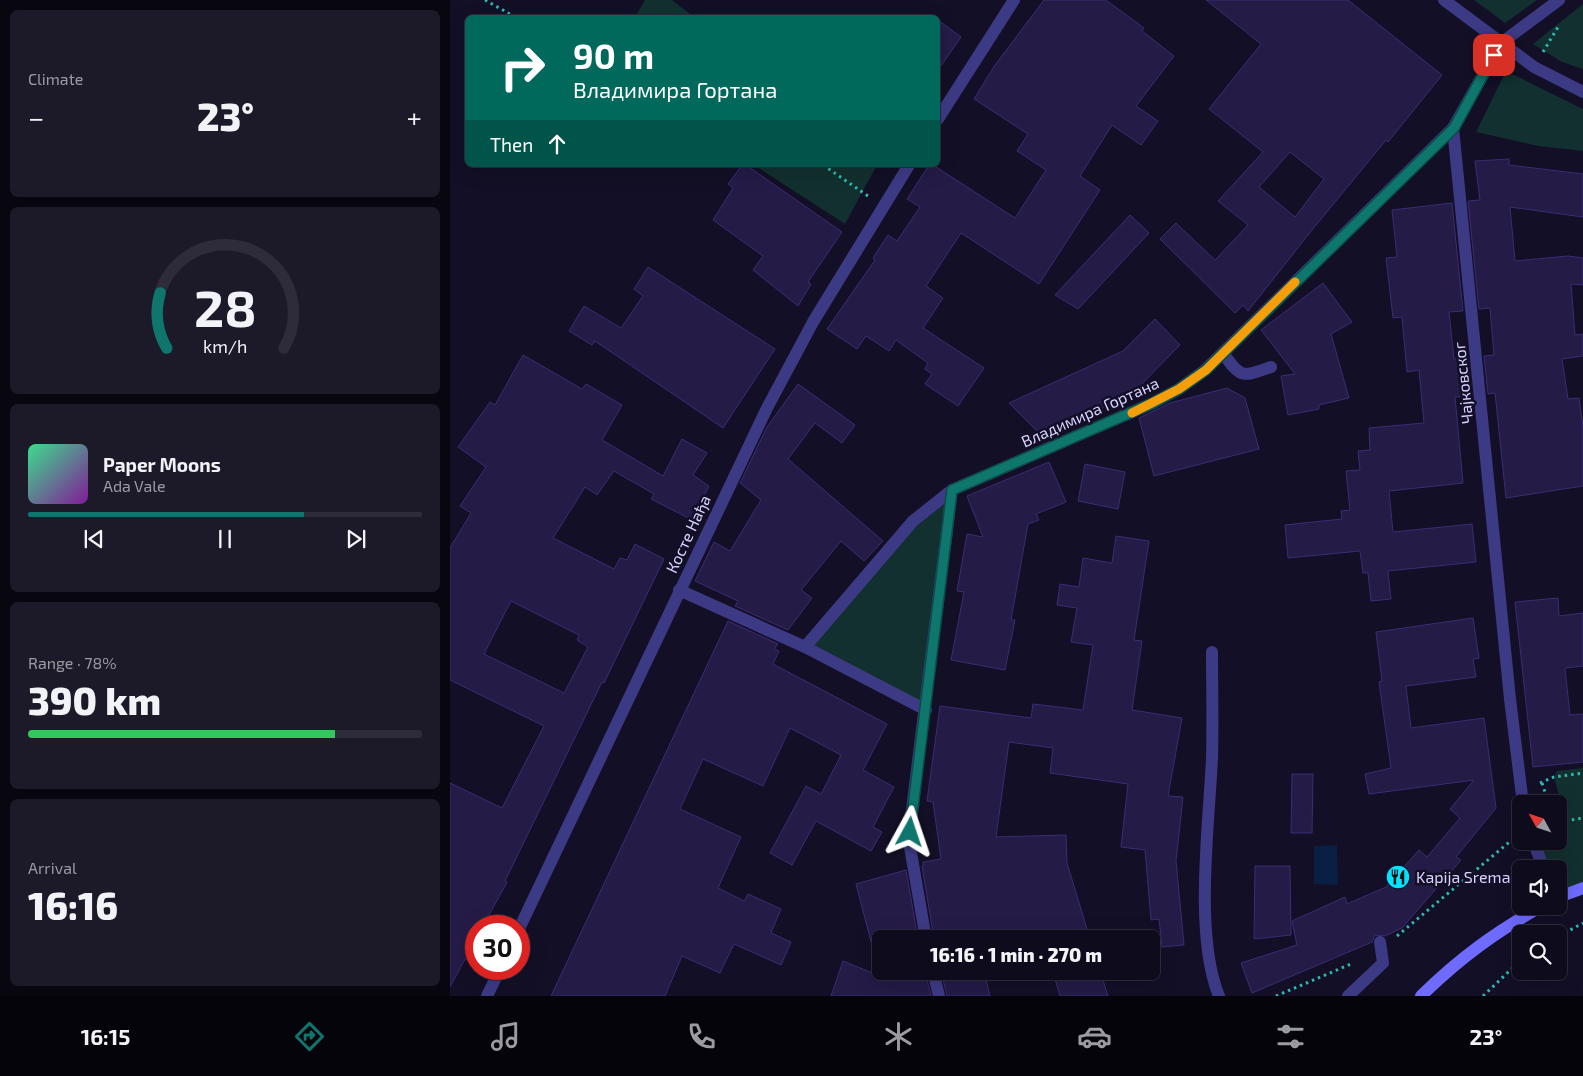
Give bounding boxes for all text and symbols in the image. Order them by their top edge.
text: 90 m [573,34,654,76]
pin [1473,34,1515,76]
icon: right [490,35,555,100]
icon: arrive [1480,41,1508,69]
text: Climate [28,69,83,88]
text: Владимира Гортана [573,76,777,102]
text: 23° [197,93,254,139]
text: − [28,100,44,134]
text: + [407,100,422,134]
icon: ahead [543,130,571,158]
text: Then [490,133,533,156]
text: 28 [194,275,256,337]
text: km/h [203,335,247,357]
street label: Чајковског [1449,340,1477,425]
street label: Владимира Гортана [1018,373,1162,450]
text: Paper Moons [103,453,221,476]
text: Ada Vale [103,476,166,495]
street label: Косте Нађа [661,492,715,576]
icon: previous [80,525,108,553]
icon: pause [211,525,239,553]
icon: next [342,525,370,553]
text: Range · 78% [28,653,117,672]
text: 390 km [28,677,161,723]
north arrow [1512,795,1568,850]
map controls [1512,795,1567,980]
position arrow [883,805,935,857]
text: Arrival [28,858,77,877]
button: sound [1512,860,1567,915]
restaurant icon: Kapija Srema [1385,864,1411,890]
place label: Kapija Srema [1416,867,1510,887]
text: 16:16 [28,882,118,928]
speed limit sign: 30 [465,915,530,980]
button: search [1512,925,1567,980]
text: 16:16 · 1 min · 270 m [930,943,1102,966]
icon: directions [292,1019,327,1054]
icon: music [488,1019,523,1054]
icon: phone [684,1019,719,1054]
icon: climate [881,1019,916,1054]
icon: car [1077,1019,1112,1054]
icon: filters [1273,1019,1308,1054]
text: 16:15 [81,1023,130,1049]
text: 23° [1470,1023,1502,1049]

